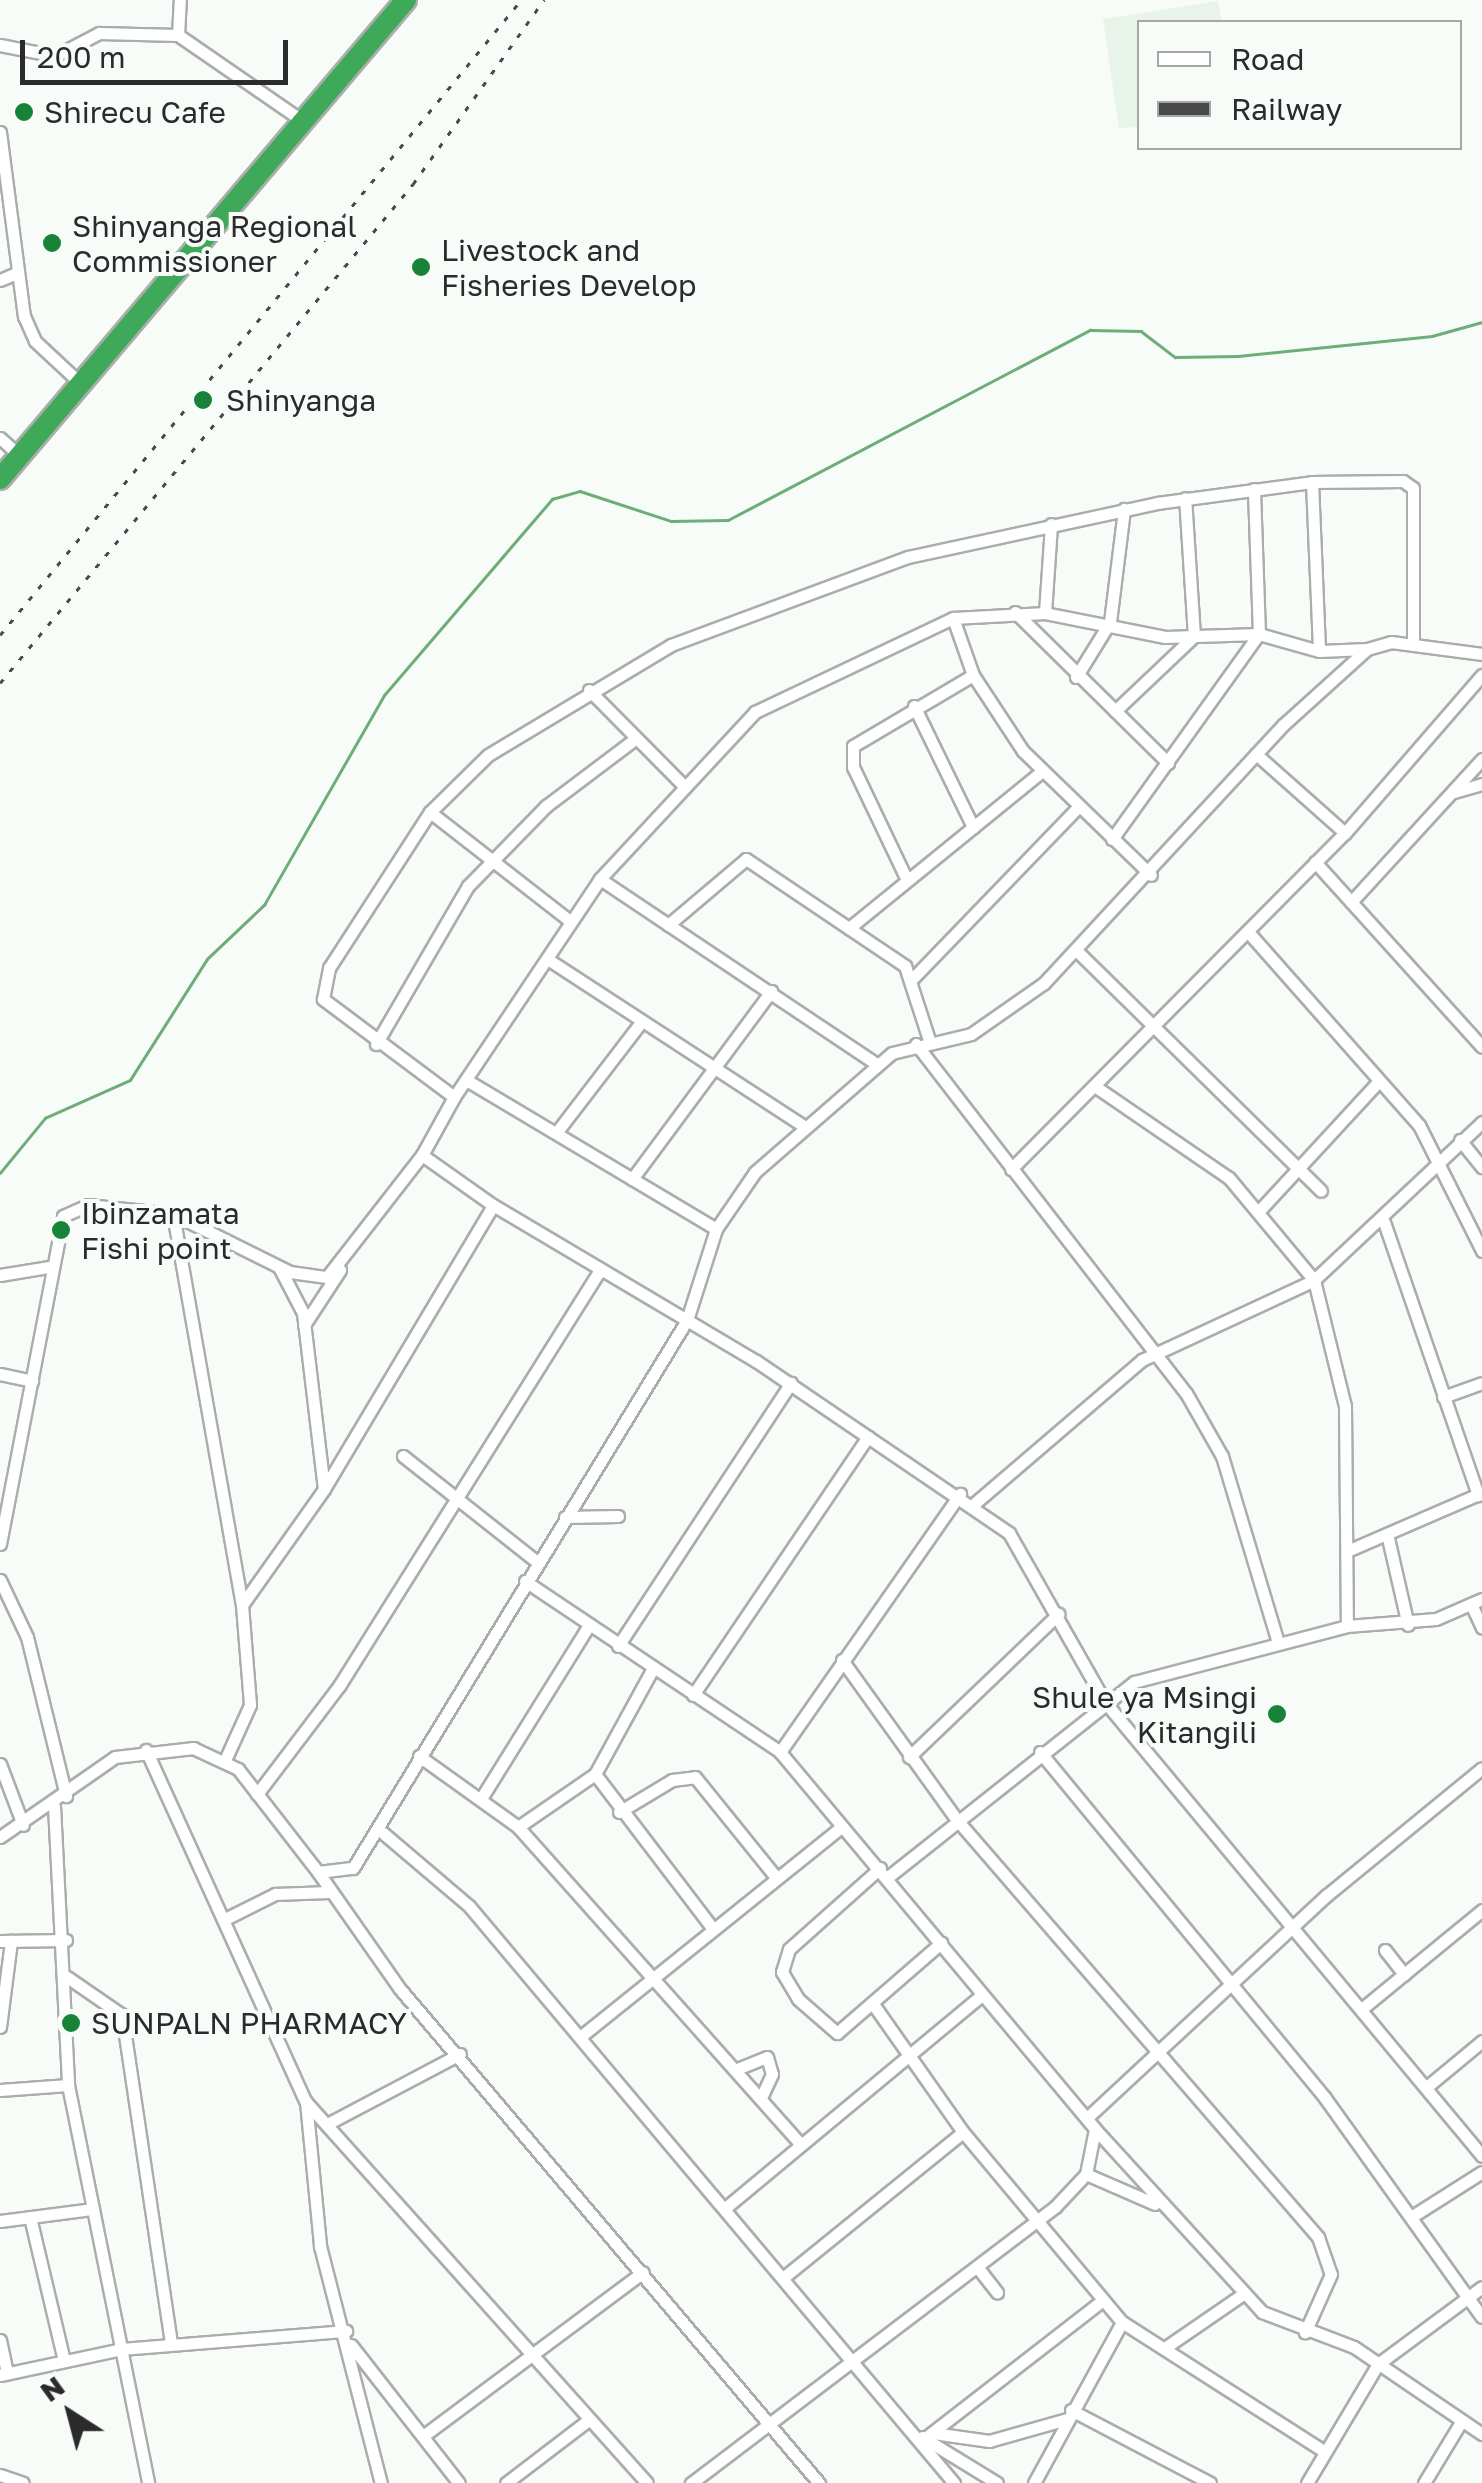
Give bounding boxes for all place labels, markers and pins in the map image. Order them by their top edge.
place label: Shirecu Cafe [44,94,226,130]
marker: Shirecu Cafe [13,101,35,123]
place label: Shinyanga Regional Commissioner [72,208,357,278]
marker: Shinyanga Regional Commissioner [41,232,63,254]
place label: Livestock and Fisheries Develop [441,232,696,302]
marker: Livestock and Fisheries Develop [410,256,432,278]
place label: Shinyanga [226,382,376,418]
marker: Shinyanga [190,387,216,413]
place label: Ibinzamata Fishi point [81,1195,240,1266]
marker: Ibinzamata Fishi point [50,1219,72,1241]
place label: Shule ya Msingi Kitangili [1032,1679,1257,1750]
marker: Shule ya Msingi Kitangili [1266,1703,1288,1725]
place label: SUNPALN PHARMACY [91,2005,407,2041]
marker: SUNPALN PHARMACY [60,2012,82,2034]

